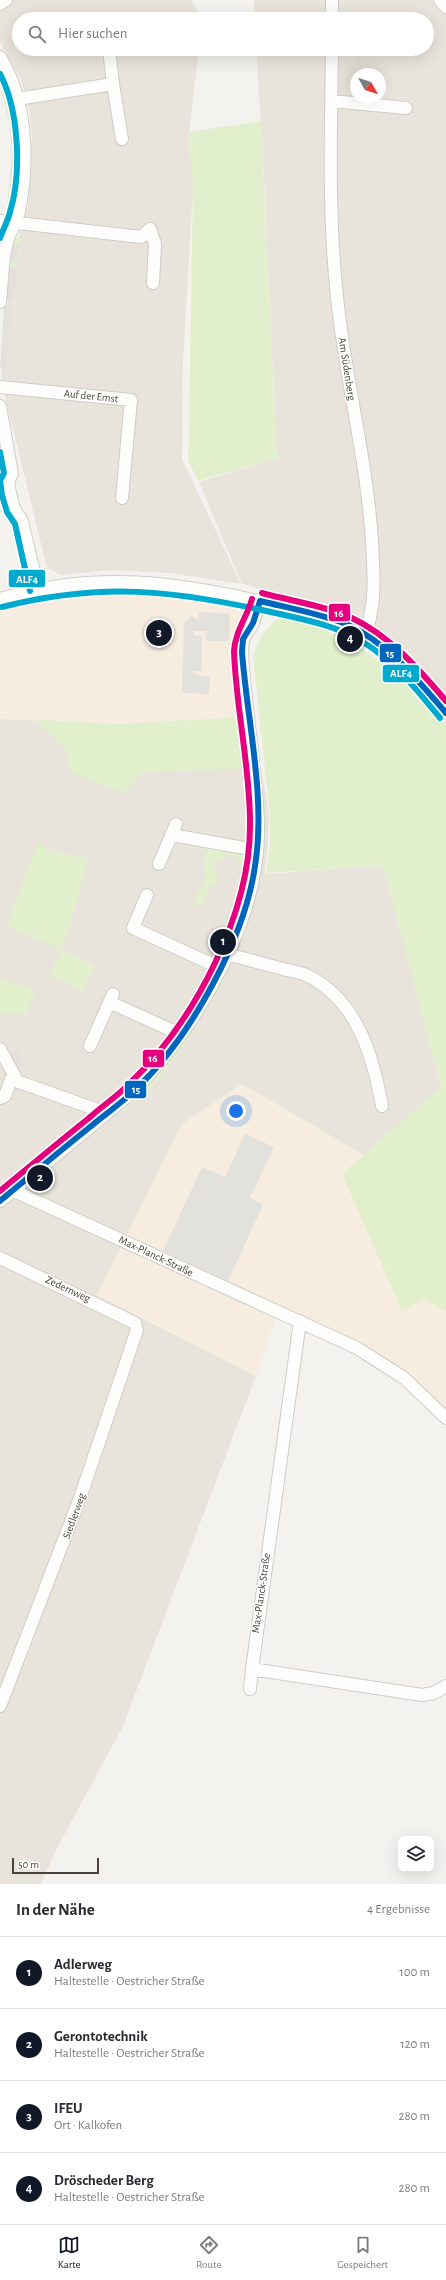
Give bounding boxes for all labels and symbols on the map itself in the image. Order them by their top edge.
north arrow [350,68,386,104]
street label: Am Südenberg [337,337,358,402]
street label: Auf der Emst [63,388,119,404]
line badge: ALF4 [8,569,46,588]
text: ALF4 [16,574,38,585]
line badge: 16 [328,603,351,622]
text: 16 [334,608,344,619]
pin: 3 [146,618,172,648]
pin: 4 [337,624,363,654]
line badge: 15 [379,643,402,663]
text: 15 [386,648,395,659]
line badge: ALF4 [382,664,420,683]
text: ALF4 [390,668,412,679]
pin: 1 [210,927,236,957]
line badge: 16 [142,1049,165,1068]
text: 16 [148,1053,158,1064]
line badge: 15 [124,1080,147,1099]
text: 15 [132,1084,141,1095]
your location [226,1101,246,1121]
pin: 2 [27,1163,53,1193]
street label: Max-Planck-Straße [117,1234,195,1278]
street label: Zedernweg [44,1274,93,1304]
street label: Siedlerweg [61,1491,88,1540]
street label: Max-Planck-Straße [250,1552,272,1634]
scale bar [12,1856,99,1875]

